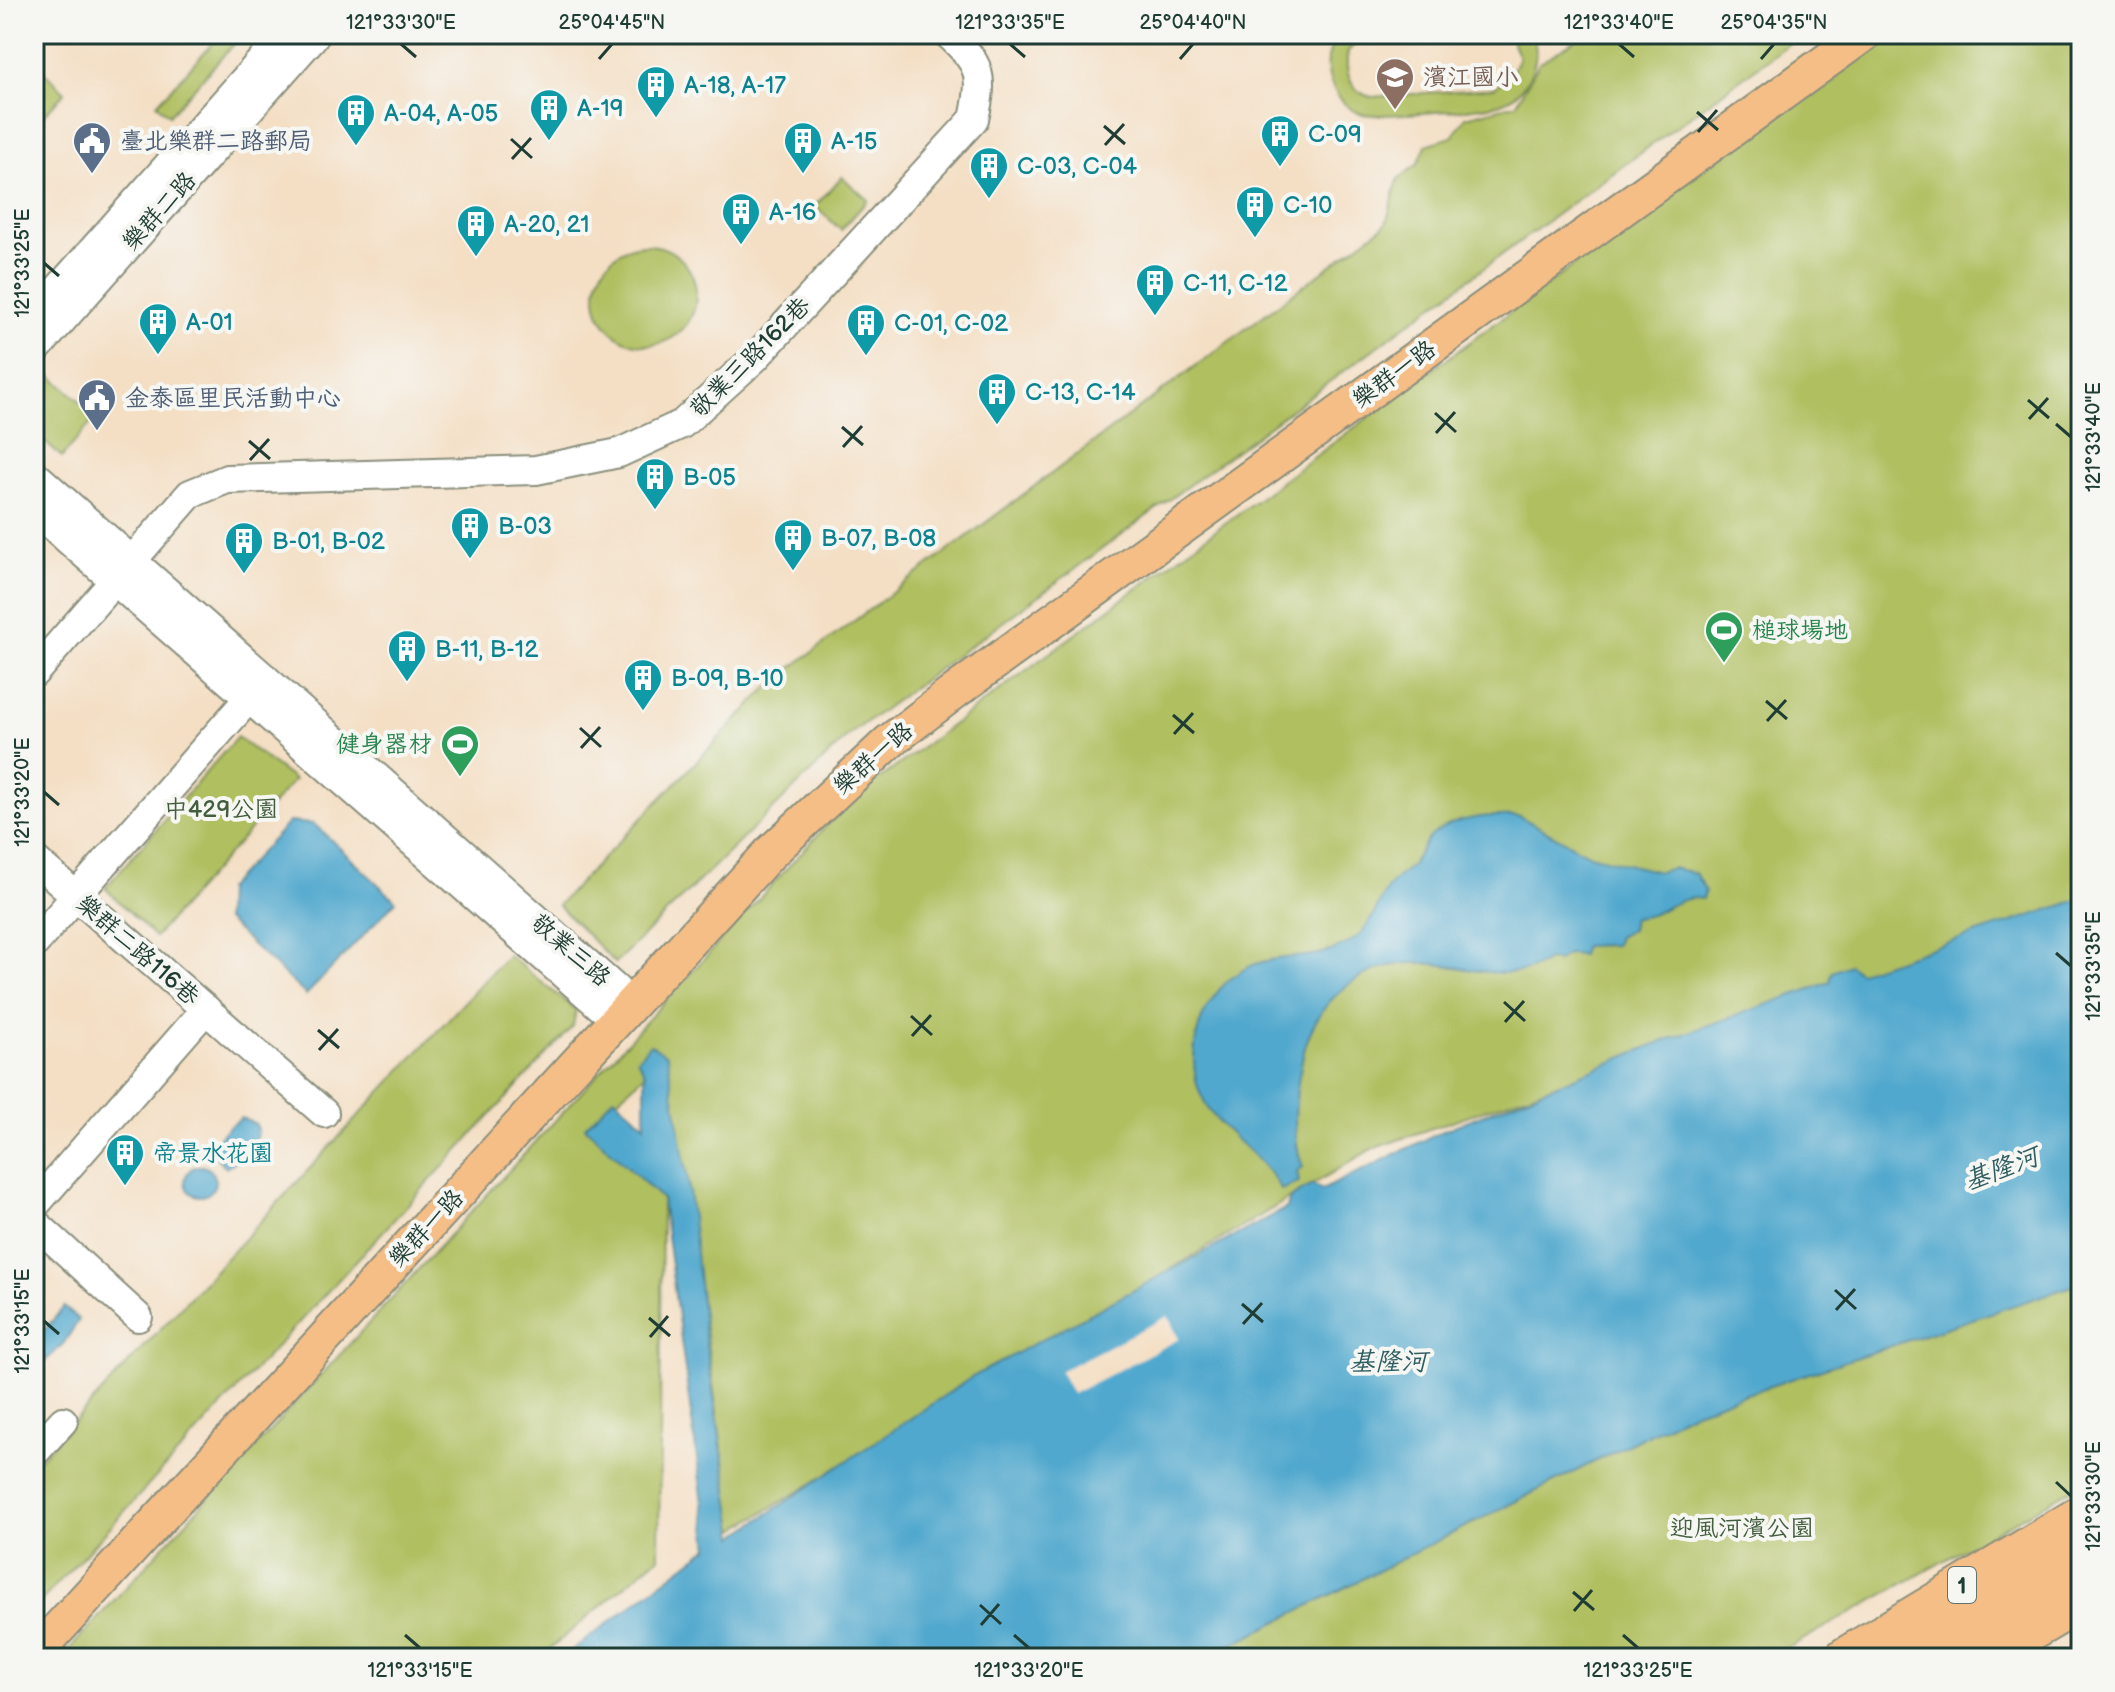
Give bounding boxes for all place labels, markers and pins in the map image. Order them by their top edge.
school or university icon: 濱江國小 [1374,56,1416,111]
place label: 濱江國小 [1423,63,1519,92]
building icon: A-18, A-17 [635,64,677,119]
place label: A-18, A-17 [684,71,786,100]
building icon: A-19 [528,87,570,142]
building icon: A-04, A-05 [335,92,377,147]
place label: A-19 [577,94,624,123]
place label: A-04, A-05 [384,99,498,128]
building icon: C-09 [1259,113,1301,168]
public building icon: 臺北樂群二路郵局 [71,120,113,175]
building icon: A-15 [782,120,824,175]
place label: C-09 [1308,120,1362,149]
place label: 臺北樂群二路郵局 [120,127,312,156]
place label: A-15 [831,127,878,156]
building icon: C-03, C-04 [968,145,1010,200]
place label: C-03, C-04 [1017,152,1138,181]
building icon: C-10 [1234,184,1276,239]
building icon: A-16 [720,191,762,246]
place label: C-10 [1283,191,1332,220]
place label: A-16 [769,198,816,227]
building icon: A-20, 21 [455,203,497,258]
place label: A-20, 21 [504,210,590,239]
building icon: C-11, C-12 [1134,262,1176,317]
place label: C-11, C-12 [1183,269,1288,298]
building icon: A-01 [137,301,179,356]
building icon: C-01, C-02 [845,302,887,357]
place label: A-01 [186,308,233,337]
place label: C-01, C-02 [894,309,1008,338]
building icon: C-13, C-14 [976,371,1018,426]
public building icon: 金泰區里民活動中心 [76,377,118,432]
place label: C-13, C-14 [1025,378,1136,407]
place label: 金泰區里民活動中心 [125,384,341,413]
building icon: B-05 [634,456,676,511]
place label: B-05 [683,463,736,492]
building icon: B-03 [449,505,491,560]
place label: B-03 [498,512,552,541]
building icon: B-07, B-08 [772,517,814,572]
building icon: B-01, B-02 [223,520,265,575]
place label: B-07, B-08 [821,524,936,553]
place label: B-01, B-02 [272,527,385,556]
sports icon: 槌球場地 [1703,609,1745,664]
place label: 槌球場地 [1752,616,1848,645]
building icon: B-11, B-12 [386,628,428,683]
place label: B-11, B-12 [435,635,538,664]
building icon: B-09, B-10 [622,657,664,712]
place label: B-09, B-10 [671,664,784,693]
sports icon: 健身器材 [439,723,481,778]
place label: 健身器材 [336,730,432,759]
building icon: 帝景水花園 [104,1132,146,1187]
place label: 帝景水花園 [153,1139,273,1168]

